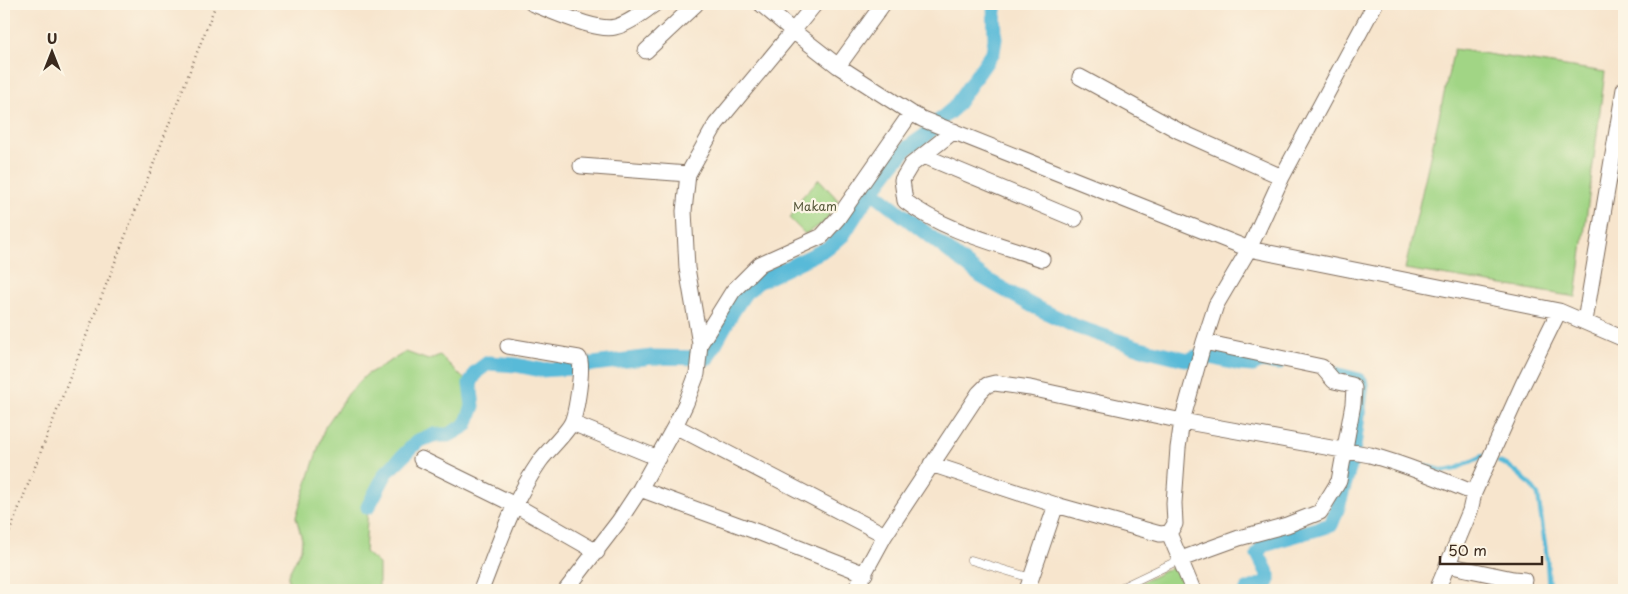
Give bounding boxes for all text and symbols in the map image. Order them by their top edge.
north arrow [28,28,78,78]
text: U [47,28,57,49]
park label: Makam [793,197,837,215]
scale bar [1440,534,1543,566]
text: 50 m [1448,538,1487,561]

